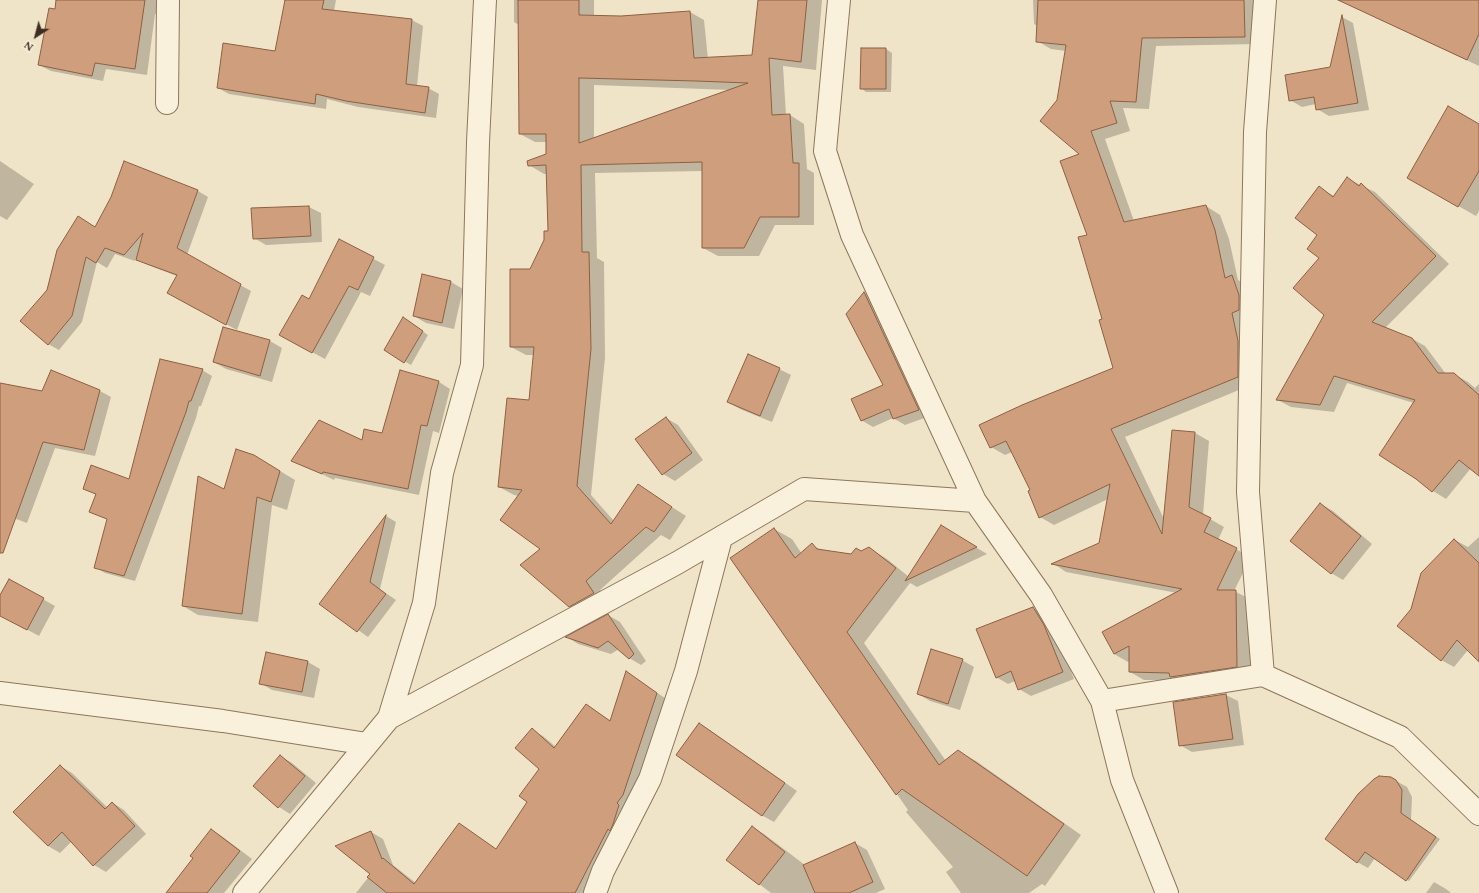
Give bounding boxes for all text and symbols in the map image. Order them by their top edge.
north arrow [16,16,56,56]
text: N [20,37,37,56]

